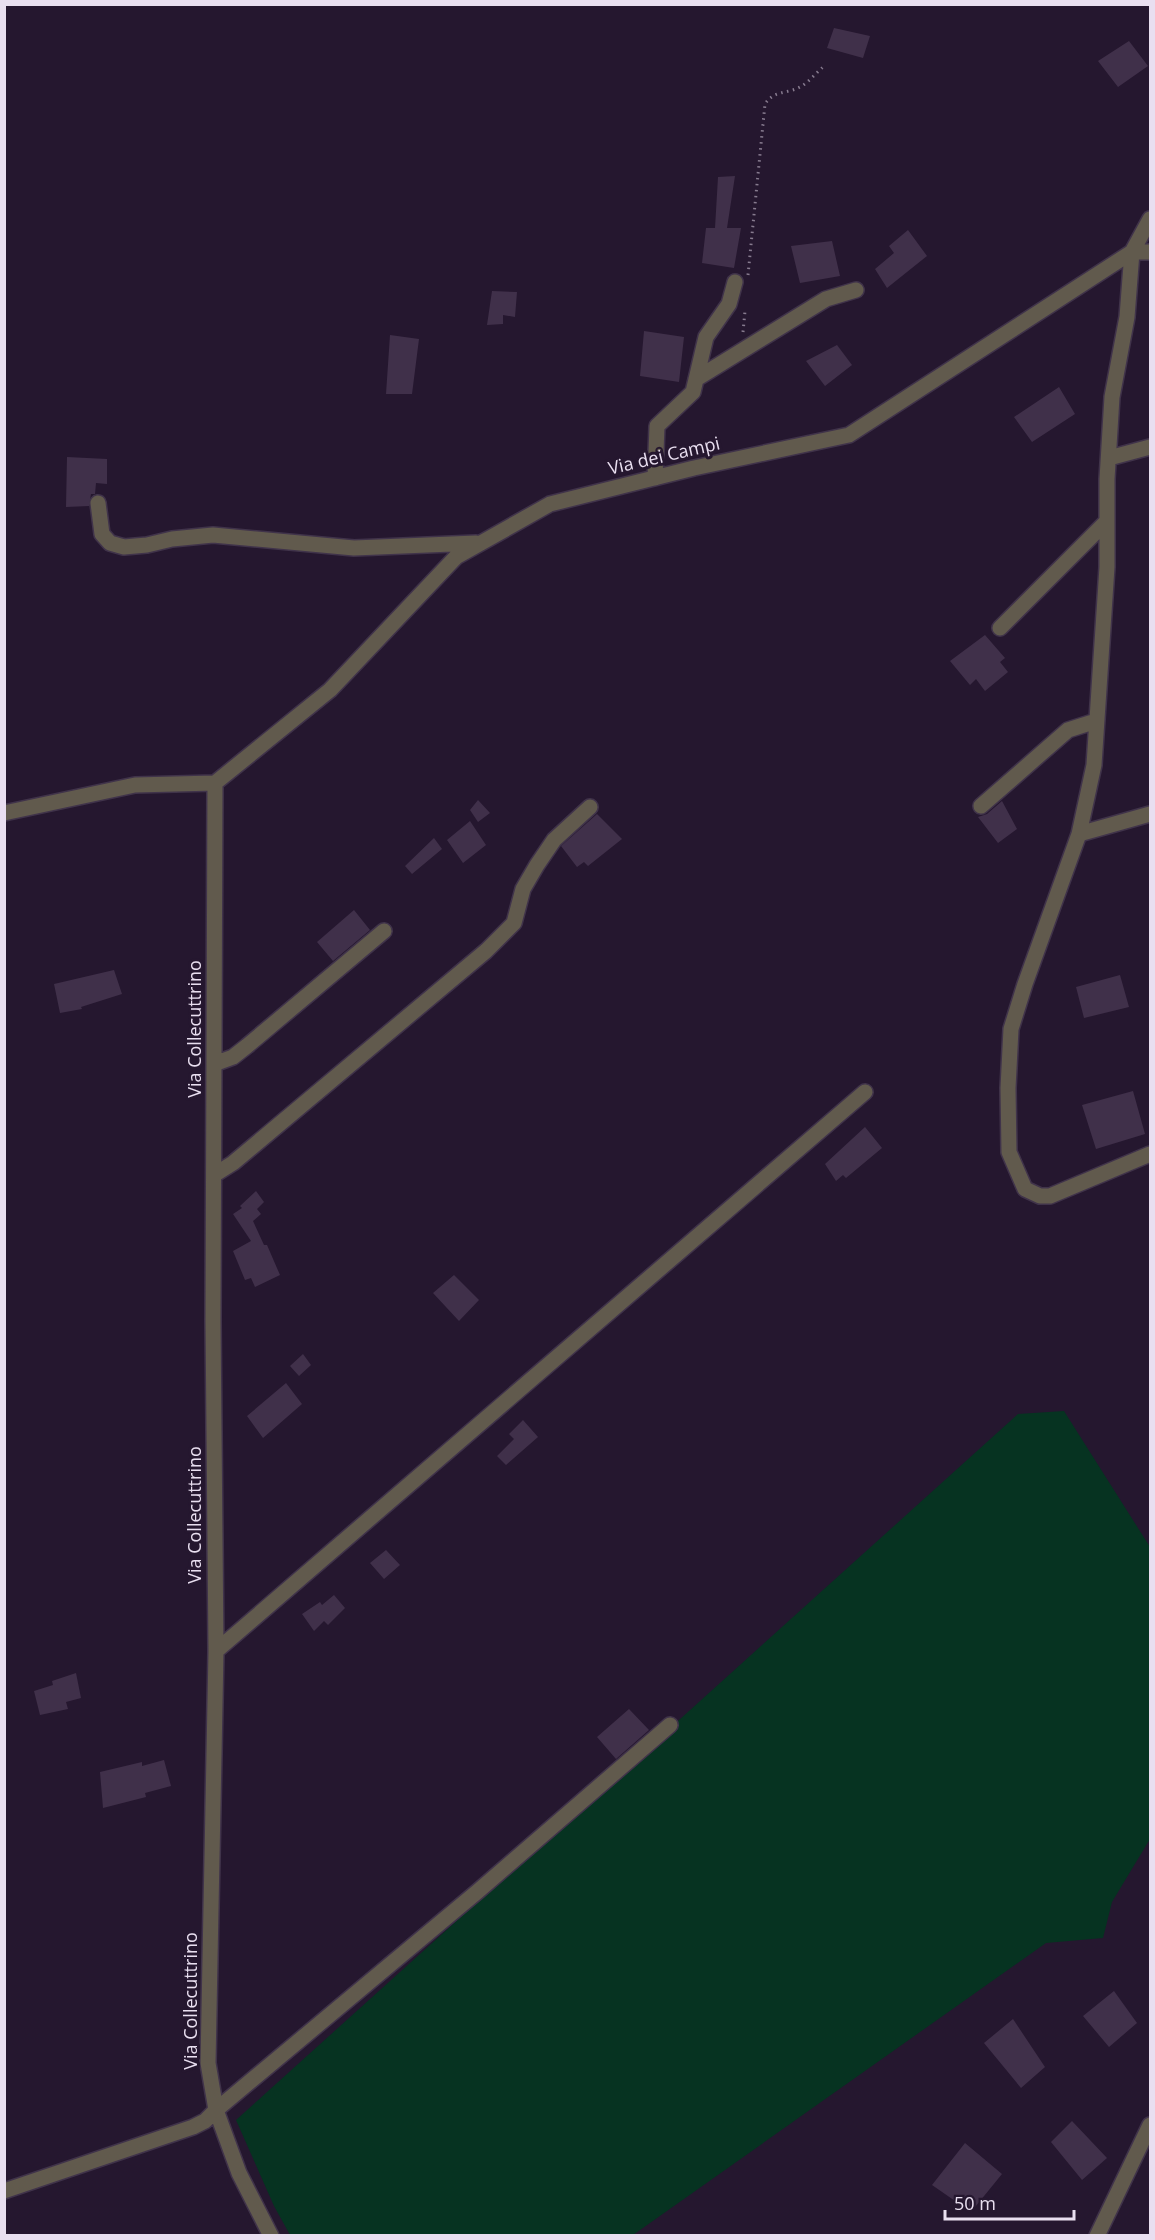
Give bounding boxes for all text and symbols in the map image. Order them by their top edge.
street label: Via dei Campi [606,431,722,480]
street label: Via Collecuttrino [182,960,206,1098]
street label: Via Collecuttrino [182,1446,206,1584]
street label: Via Collecuttrino [178,1932,202,2070]
scale bar [945,2183,1074,2221]
text: 50 m [954,2191,996,2215]

